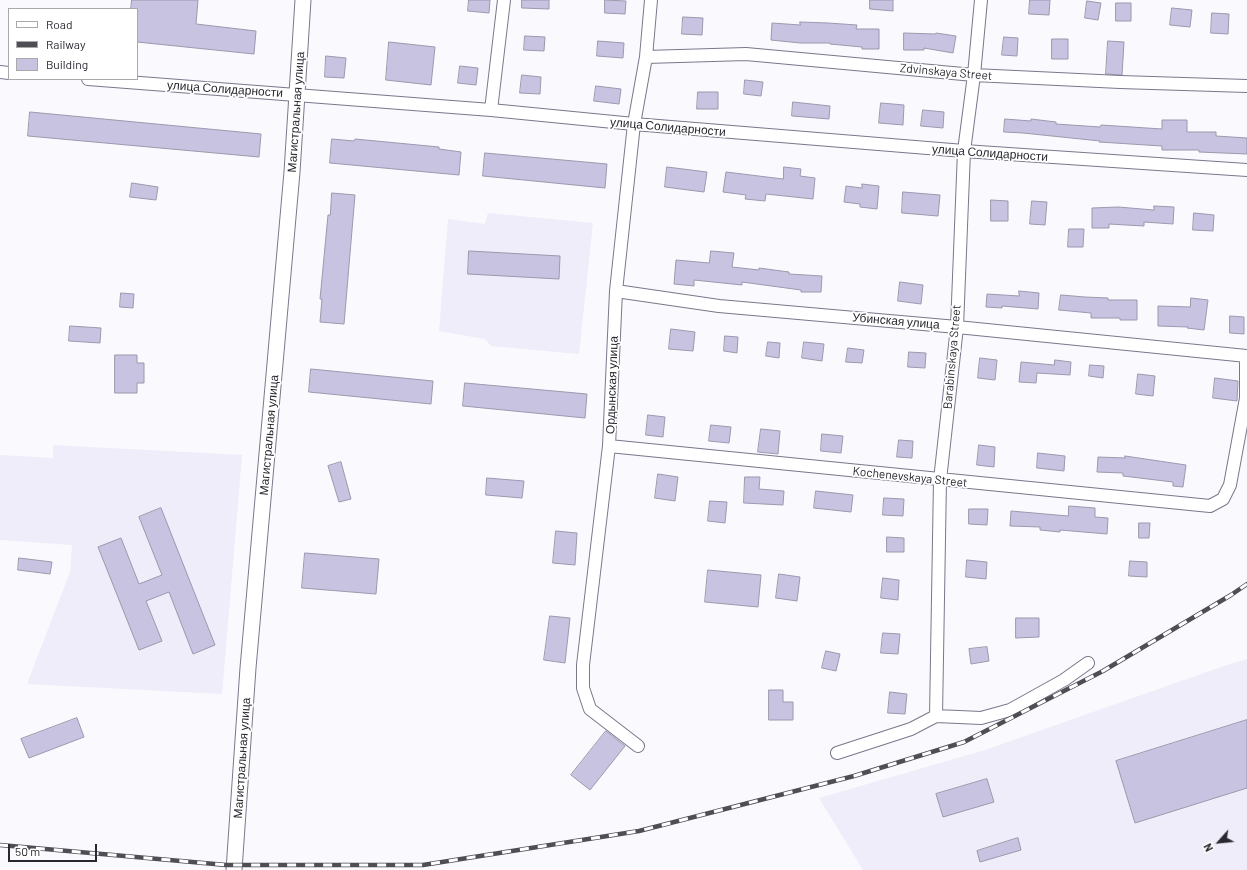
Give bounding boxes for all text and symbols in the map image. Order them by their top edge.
legend [8,8,138,80]
text: Road [46,17,73,31]
text: Railway [46,37,85,51]
street label: Магистральная улица [285,51,307,173]
text: Building [46,57,88,71]
street label: Zdvinskaya Street [899,61,993,83]
street label: улица Солидарности [167,78,283,100]
street label: улица Солидарности [610,115,726,139]
street label: улица Солидарности [932,142,1048,164]
street label: Barabinskaya Street [940,304,964,410]
street label: Убинская улица [852,310,940,332]
street label: Ордынская улица [603,336,621,434]
street label: Магистральная улица [257,374,281,496]
street label: Kochenevskaya Street [852,464,968,490]
street label: Магистральная улица [231,697,253,819]
north arrow [1199,822,1239,862]
scale bar [10,836,99,862]
text: N [1200,841,1215,854]
text: 50 m [15,844,40,858]

